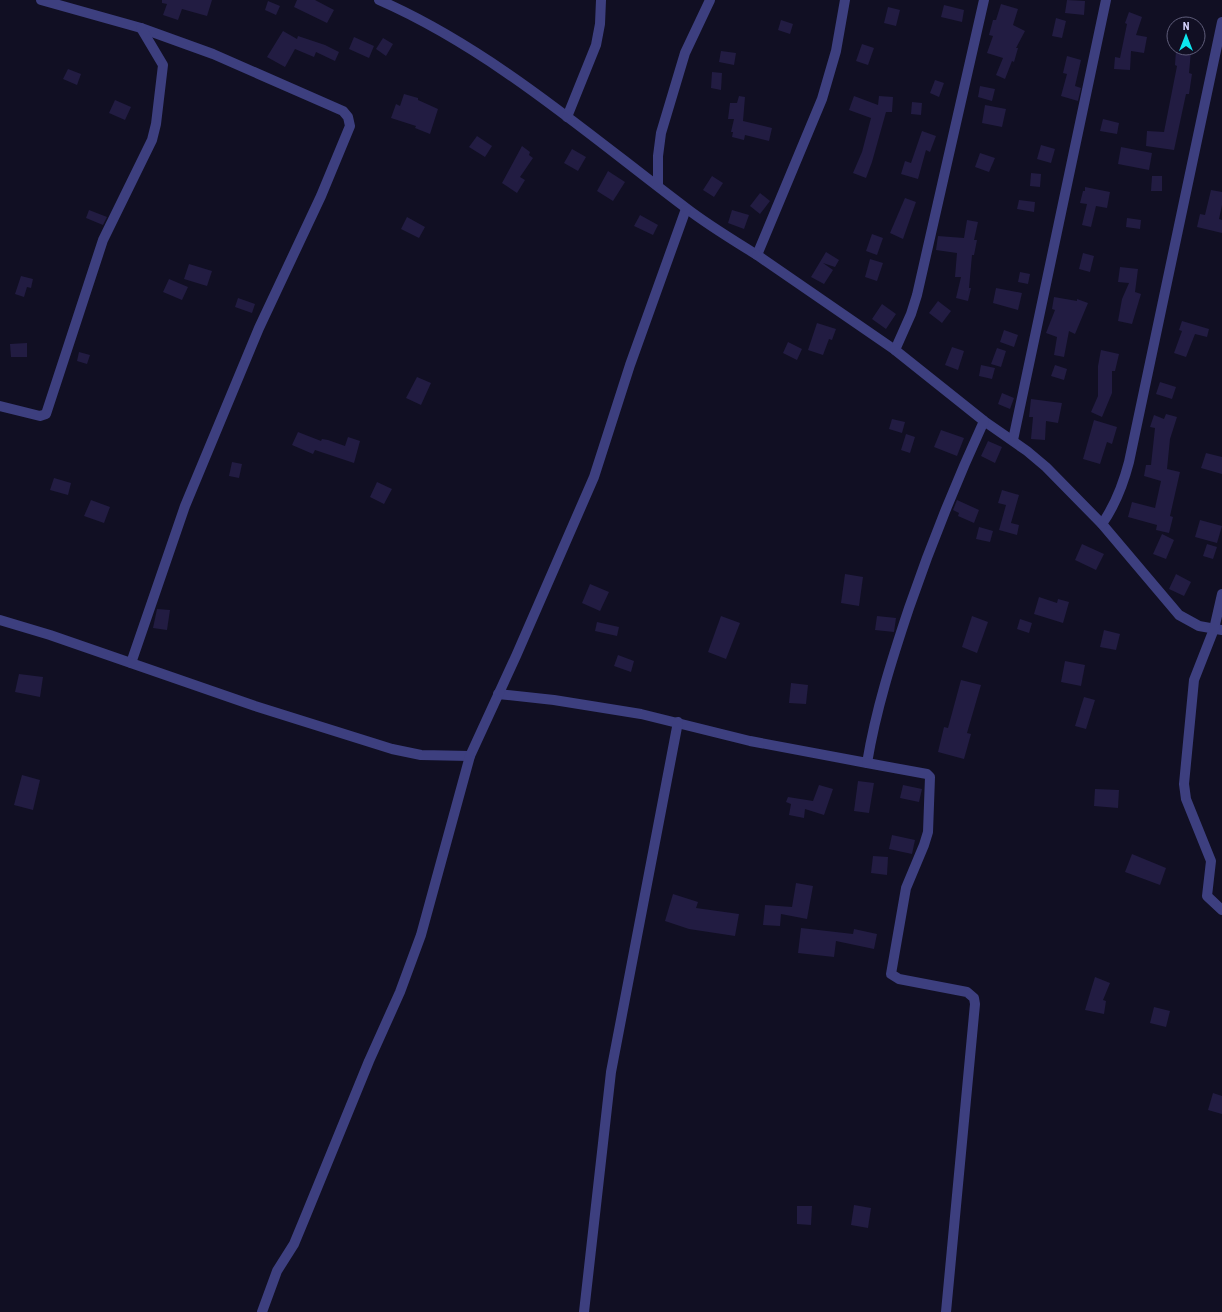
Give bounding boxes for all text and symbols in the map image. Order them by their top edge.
north arrow [1166,16,1206,56]
text: N [1183,20,1190,33]

